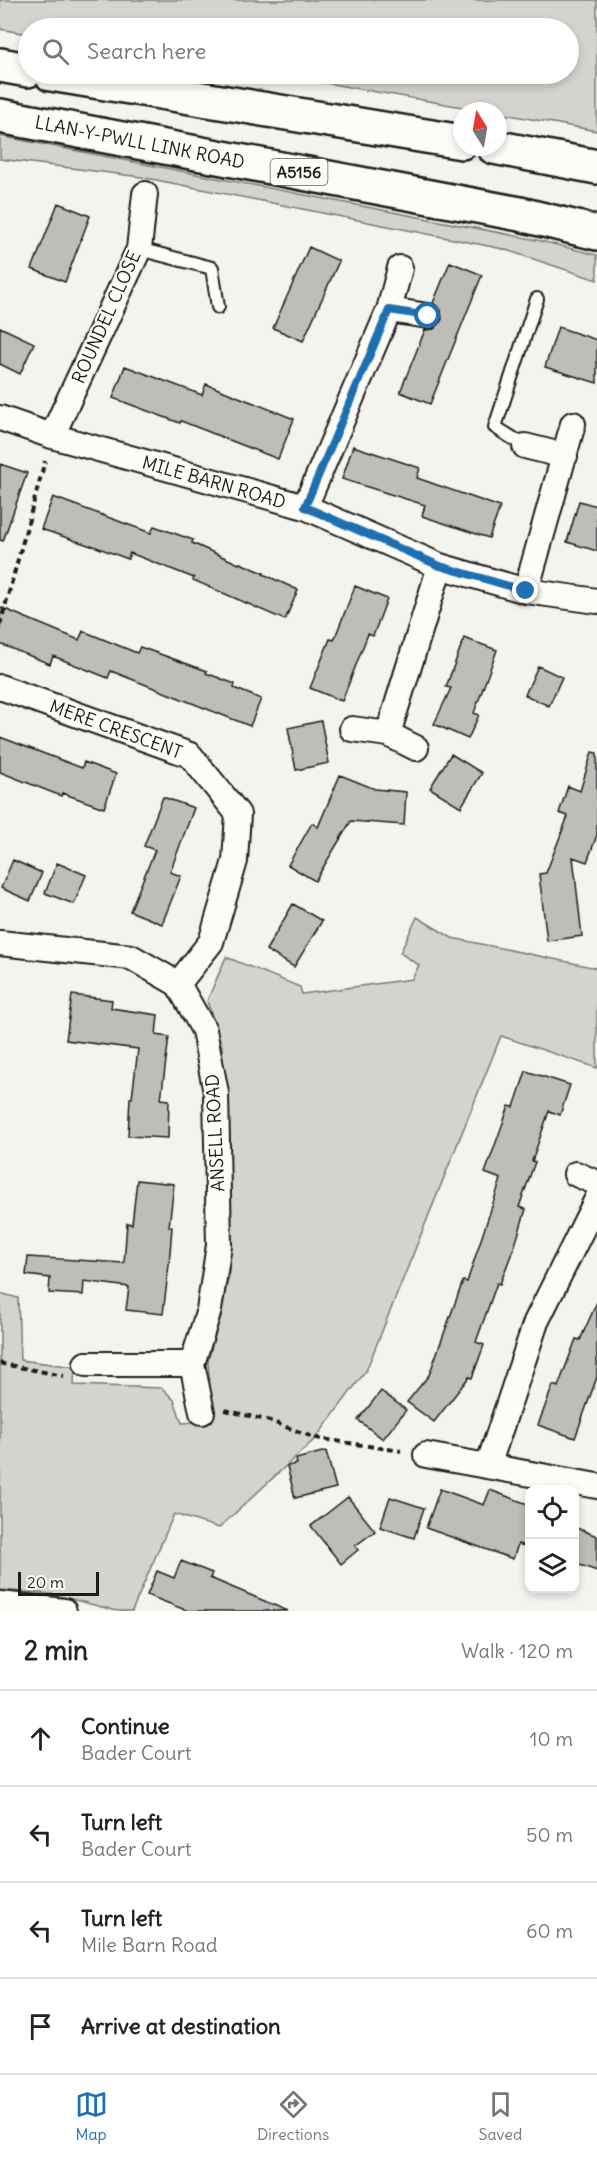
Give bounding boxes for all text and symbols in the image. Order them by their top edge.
search box [18,18,579,84]
icon: search [39,35,72,68]
text: Search here [87,37,206,65]
north arrow [453,102,507,156]
street label: LLAN-Y-PWLL LINK ROAD [33,110,247,174]
road number: A5156 [270,159,328,185]
street label: ROUNDEL CLOSE [66,247,146,387]
route start [414,302,440,328]
street label: MILE BARN ROAD [140,451,288,513]
route end [512,577,538,603]
street label: MERE CRESCENT [47,694,185,764]
street label: ANSELL ROAD [200,1073,230,1193]
map controls [525,1485,579,1593]
button: locate [525,1485,579,1539]
button: layers [525,1539,579,1593]
scale bar [18,1569,99,1596]
text: 20 m [27,1572,64,1592]
text: 2 min [24,1634,88,1667]
text: Walk · 120 m [461,1638,573,1663]
text: Continue [81,1712,170,1740]
icon: ahead [24,1722,57,1755]
text: 10 m [530,1726,573,1751]
text: Bader Court [81,1740,192,1765]
text: Turn left [81,1808,162,1836]
icon: left [24,1818,57,1851]
text: 50 m [526,1822,573,1847]
text: Bader Court [81,1836,192,1861]
text: Turn left [81,1904,162,1932]
icon: left [24,1914,57,1947]
text: 60 m [526,1918,573,1943]
text: Mile Barn Road [81,1932,218,1957]
icon: arrive [24,2010,57,2043]
text: Arrive at destination [81,2012,281,2040]
tab: Map [75,2088,108,2144]
tab: Directions [257,2088,329,2144]
tab: Saved [479,2088,522,2144]

